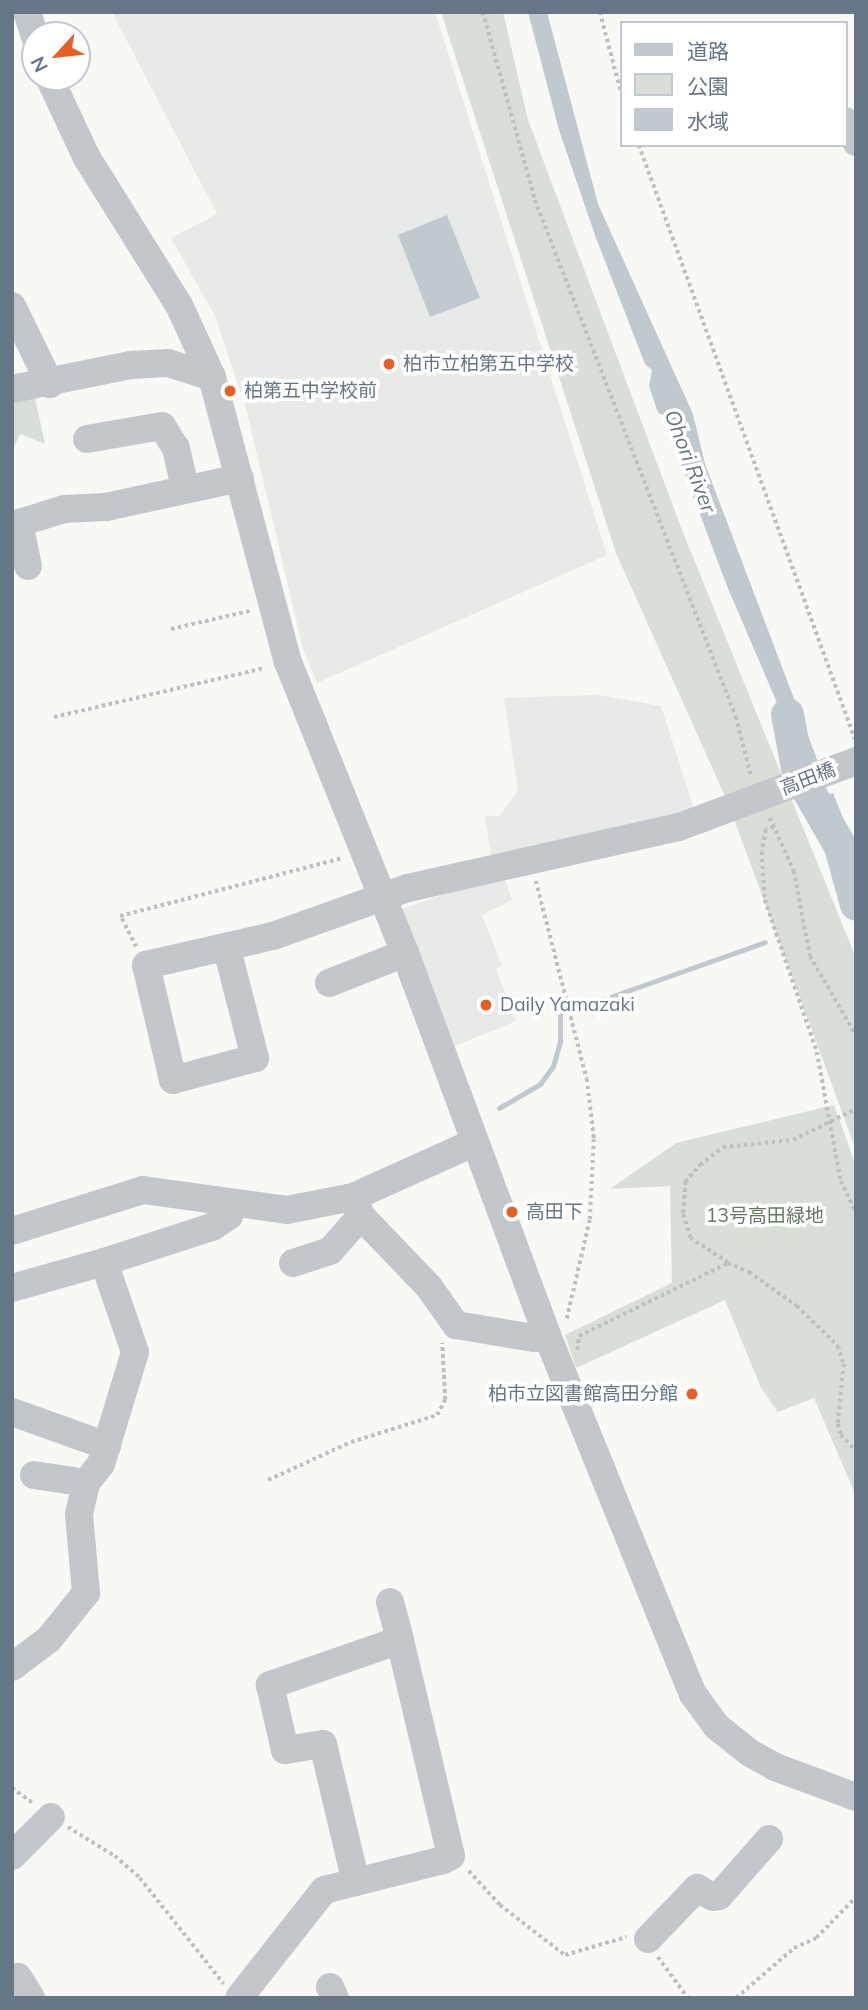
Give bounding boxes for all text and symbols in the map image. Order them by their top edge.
north arrow [21,21,91,91]
legend [620,21,847,147]
text: 道路 [687,38,729,64]
text: N [25,53,53,76]
text: 公園 [687,73,729,99]
text: 水域 [687,108,729,134]
place label: 柏市立柏第五中学校 [403,353,574,375]
marker: 柏市立柏第五中学校 [381,356,397,372]
place label: 柏第五中学校前 [244,380,377,402]
marker: 柏第五中学校前 [222,383,238,399]
water label: Ohori River [660,406,722,516]
street label: 高田橋 [777,758,839,800]
place label: Daily Yamazaki [500,994,635,1016]
marker: Daily Yamazaki [478,997,494,1013]
place label: 高田下 [526,1201,583,1223]
marker: 高田下 [504,1204,520,1220]
park label: 13号高田緑地 [706,1205,824,1227]
place label: 柏市立図書館高田分館 [488,1383,678,1405]
marker: 柏市立図書館高田分館 [684,1386,700,1402]

